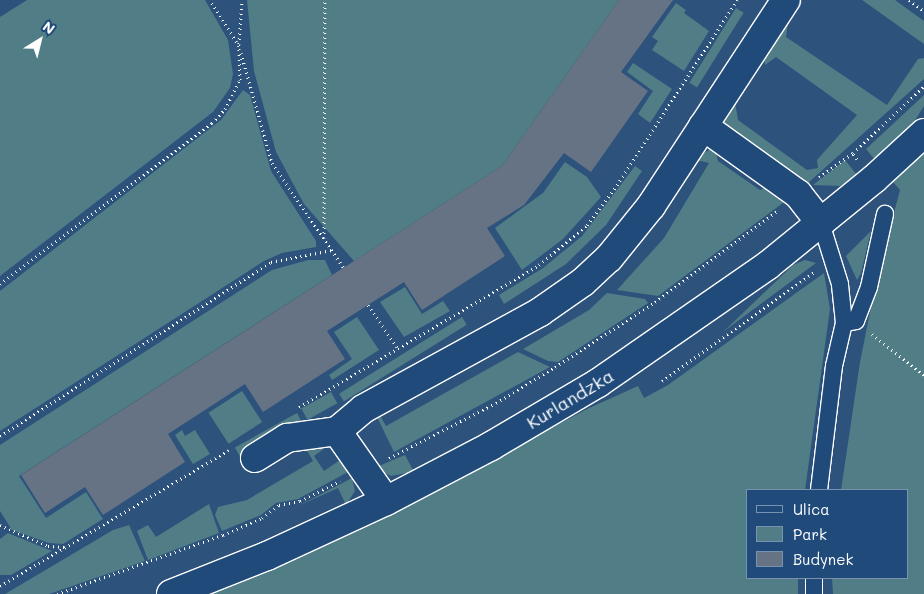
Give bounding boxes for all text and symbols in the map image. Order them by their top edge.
north arrow [15,15,65,65]
text: N [39,17,59,38]
street label: Kurlandzka [523,365,617,433]
legend [746,489,909,579]
text: Ulica [793,499,830,519]
text: Park [793,524,827,544]
text: Budynek [793,549,853,569]

